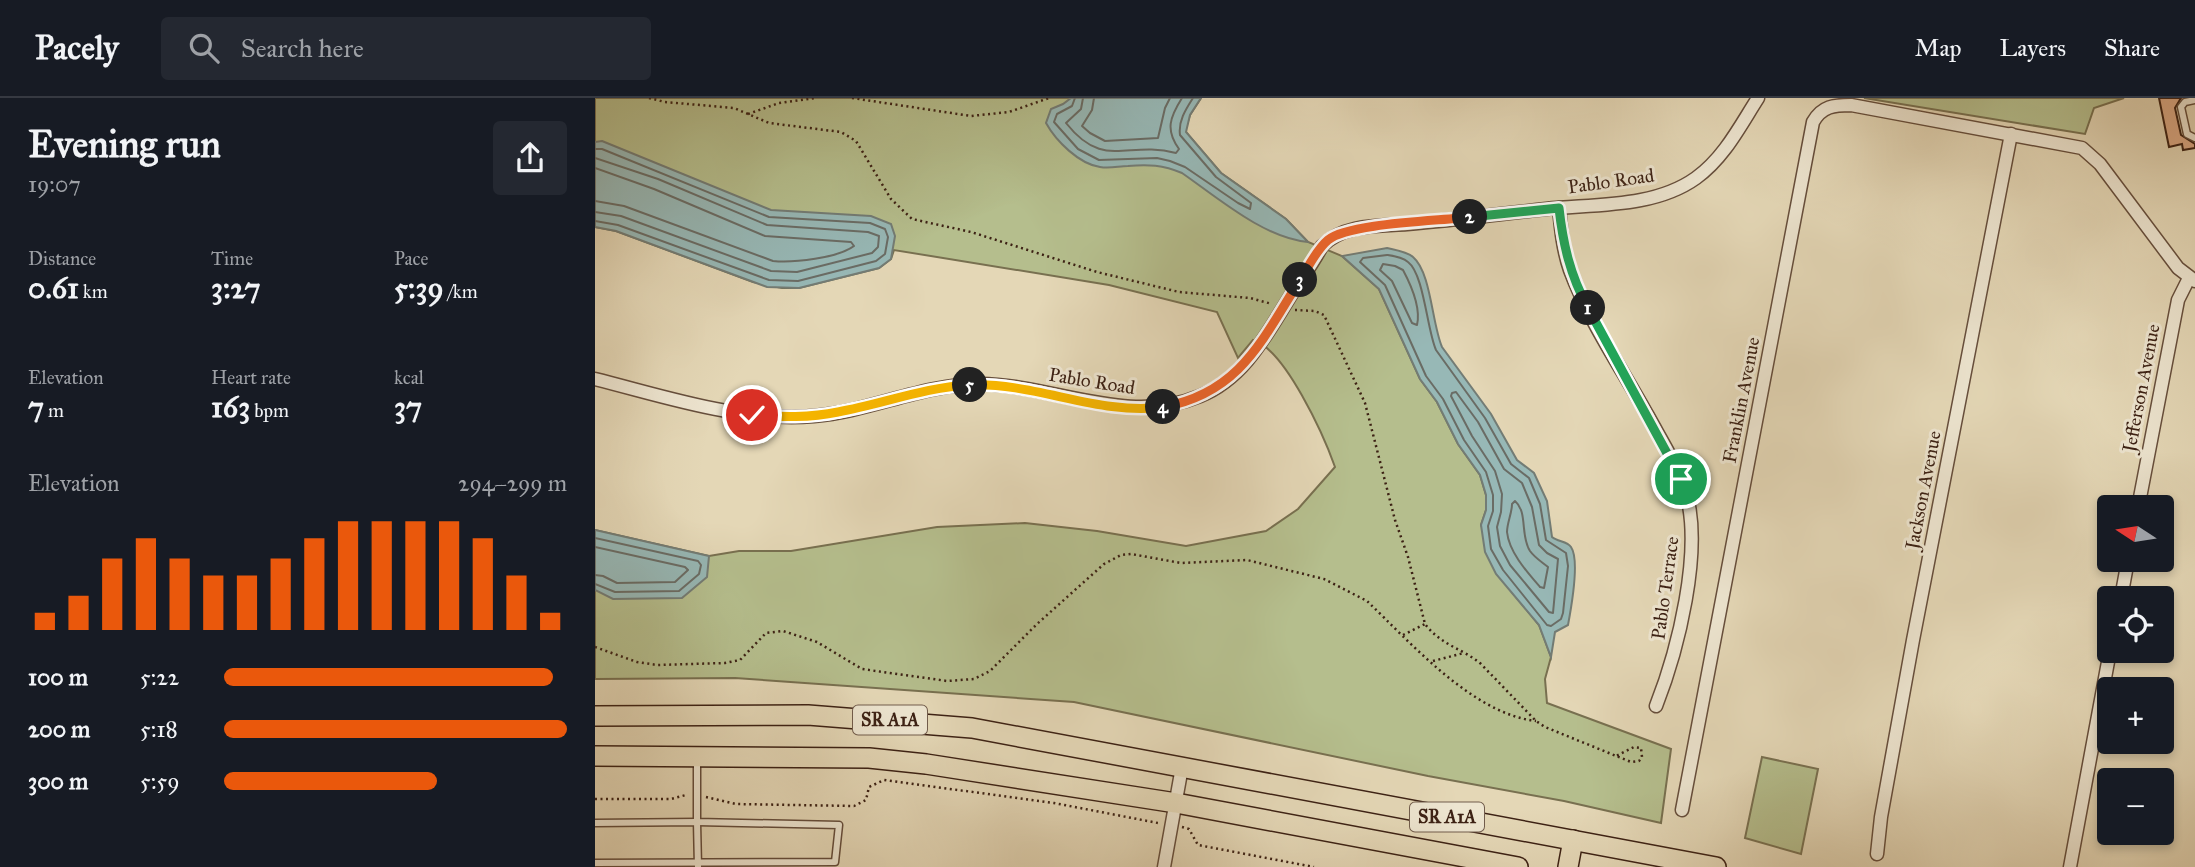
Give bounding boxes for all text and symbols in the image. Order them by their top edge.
search box [161,17,651,80]
text: Pacely [35,28,119,68]
icon: search [185,29,223,67]
text: Search here [241,32,364,64]
text: Map [1915,33,1962,63]
text: Layers [2000,33,2066,63]
text: Share [2104,33,2160,63]
text: Evening run [28,121,221,167]
button: share [493,121,567,195]
street label: Pablo Road [1566,163,1656,198]
text: 19:07 [28,170,81,198]
pin: 2 [1453,200,1487,234]
text: 2 [1465,205,1474,228]
text: Distance [28,247,96,270]
text: Time [211,247,253,270]
text: Pace [394,247,428,270]
pin: 3 [1283,262,1317,298]
text: 3 [1296,268,1303,291]
text: 0.61 [28,270,79,306]
text: 3:27 [211,270,261,306]
text: 5:39 [394,270,444,306]
text: km [79,280,108,303]
text: /km [444,280,478,303]
pin: 1 [1571,290,1605,326]
text: 1 [1584,296,1591,319]
street label: Jefferson Avenue [2117,322,2166,456]
street label: Franklin Avenue [1717,335,1765,465]
street label: Pablo Road [1047,363,1137,399]
text: Elevation [28,366,103,389]
text: Heart rate [211,366,291,389]
text: kcal [394,366,424,389]
pin: 5 [953,368,987,402]
text: 5 [965,373,974,396]
pin [722,385,782,445]
text: 7 [28,389,44,425]
text: 163 [211,389,250,425]
text: 37 [394,389,422,425]
pin: 4 [1145,390,1181,424]
text: 4 [1157,395,1168,418]
icon: check [733,396,771,434]
text: m [44,399,64,422]
text: bpm [250,399,289,422]
street label: Jackson Avenue [1900,429,1947,553]
pin [1651,449,1711,509]
icon: arrive [1662,460,1700,498]
text: Elevation [28,469,119,497]
text: 294–299 m [458,469,567,497]
north arrow [2097,495,2173,572]
map controls [2097,495,2174,845]
street label: Pablo Terrace [1646,535,1684,641]
button: locate [2097,586,2174,663]
text: 100 m [28,663,88,691]
text: 5:22 [140,663,179,691]
button: + [2097,677,2174,754]
road number: SR A1A [853,706,927,734]
text: 200 m [28,715,90,743]
text: 5:18 [140,715,178,743]
text: 300 m [28,767,88,795]
text: 5:59 [140,767,180,795]
button: − [2097,768,2174,845]
road number: SR A1A [1410,802,1484,832]

